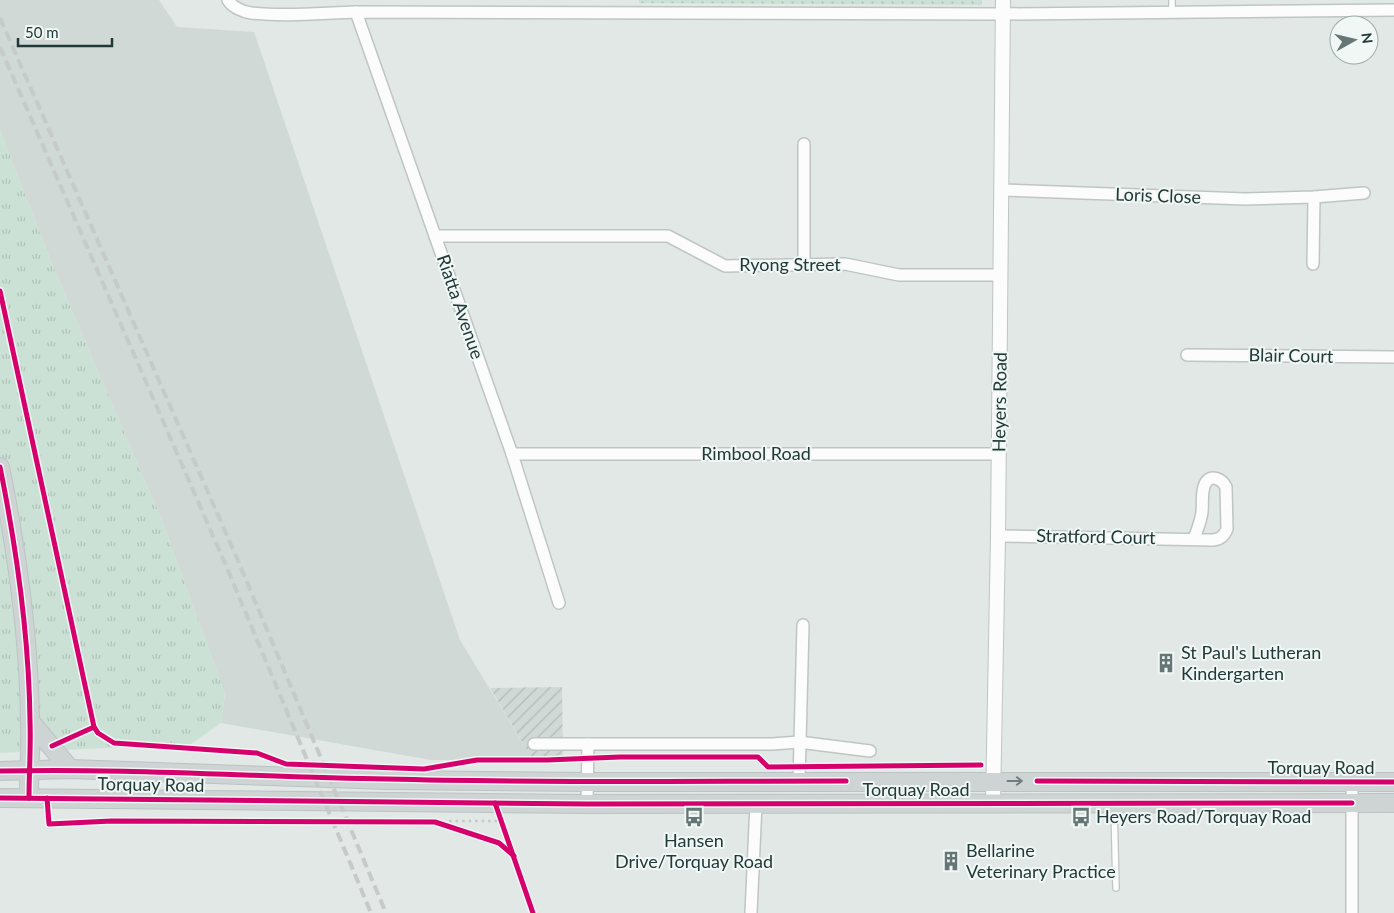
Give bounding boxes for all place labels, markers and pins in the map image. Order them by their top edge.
place label: St Paul's Lutheran Kindergarten [1181,641,1321,684]
building icon: St Paul's Lutheran Kindergarten [1155,652,1177,674]
place label: Heyers Road/Torquay Road [1096,805,1311,827]
bus stop icon: Hansen Drive/Torquay Road [683,806,705,828]
bus stop icon: Heyers Road/Torquay Road [1070,806,1092,828]
place label: Hansen Drive/Torquay Road [615,829,773,872]
place label: Bellarine Veterinary Practice [966,839,1116,882]
building icon: Bellarine Veterinary Practice [940,850,962,872]

